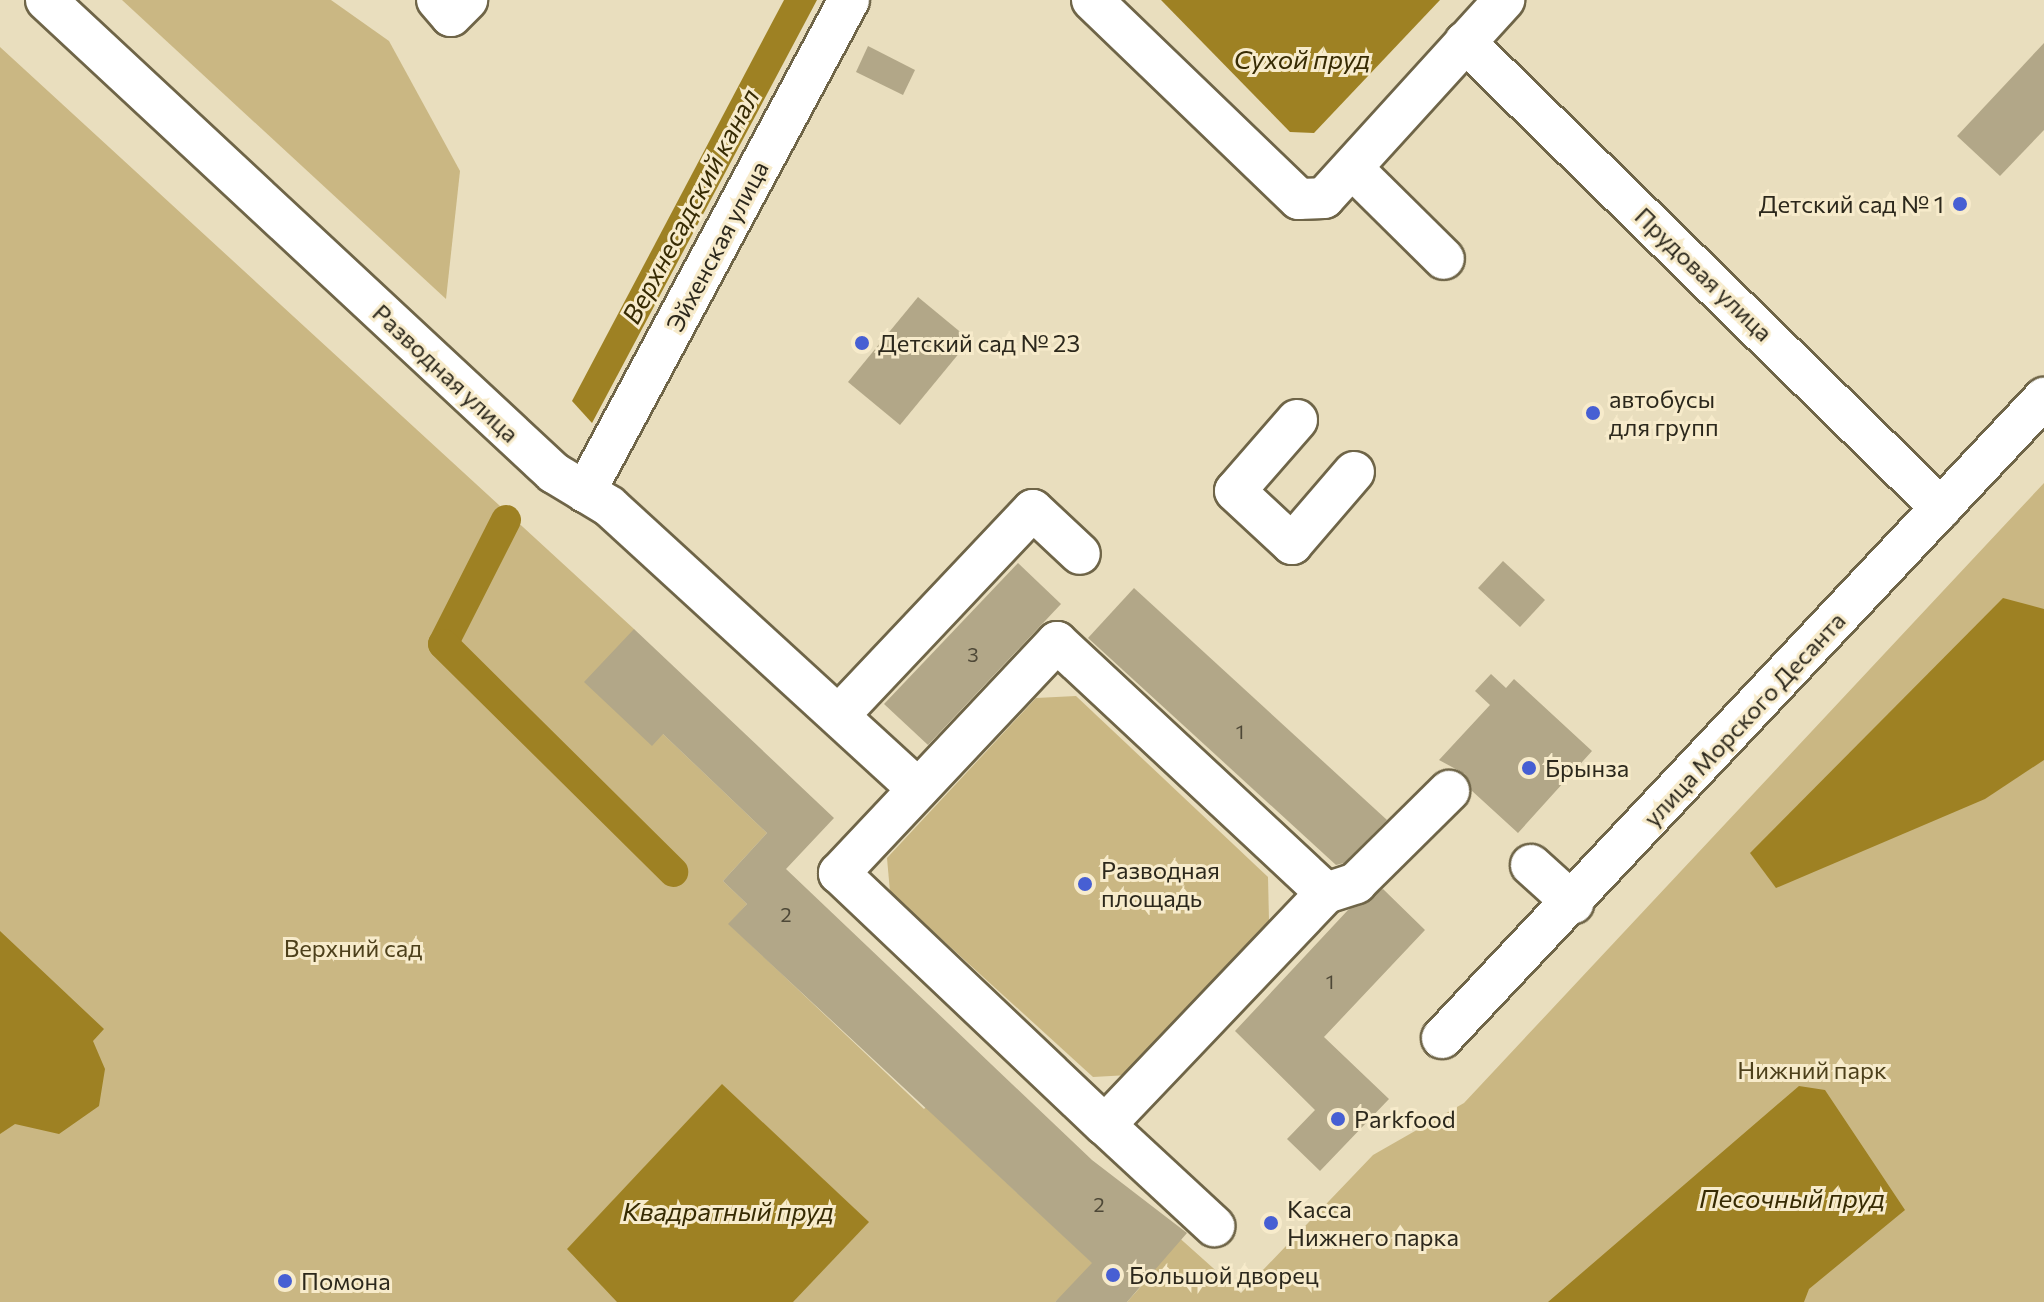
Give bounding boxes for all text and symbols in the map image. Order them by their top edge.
water label: Сухой пруд [1234,43,1370,75]
water label: Верхнесадский канал [615,83,765,329]
street label: Эйхенская улица [660,156,774,336]
place label: Детский сад № 1 [1759,190,1944,218]
marker: Детский сад № 1 [1951,195,1969,213]
street label: Прудовая улица [1629,201,1779,347]
street label: Разводная улица [367,298,525,448]
place label: Детский сад № 23 [878,329,1080,357]
marker: Детский сад № 23 [853,334,871,352]
place label: автобусы для групп [1609,385,1719,441]
marker: автобусы для групп [1584,404,1602,422]
street label: улица Морского Десанта [1637,606,1851,832]
house number: 3 [967,642,979,666]
house number: 1 [1236,719,1244,743]
place label: Брынза [1545,754,1629,782]
marker: Брынза [1520,759,1538,777]
place label: Разводная площадь [1101,856,1220,912]
marker: Разводная площадь [1076,875,1094,893]
house number: 2 [780,902,792,926]
park label: Верхний сад [284,934,422,962]
house number: 1 [1326,969,1334,993]
park label: Нижний парк [1737,1056,1887,1084]
place label: Parkfood [1354,1105,1456,1133]
marker: Parkfood [1329,1110,1347,1128]
water label: Песочный пруд [1699,1182,1885,1214]
house number: 2 [1093,1192,1105,1216]
water label: Квадратный пруд [622,1195,834,1227]
place label: Касса Нижнего парка [1287,1195,1459,1251]
marker: Касса Нижнего парка [1262,1214,1280,1232]
place label: Большой дворец [1129,1261,1319,1289]
marker: Большой дворец [1104,1266,1122,1284]
place label: Помона [301,1267,391,1295]
marker: Помона [276,1272,294,1290]

